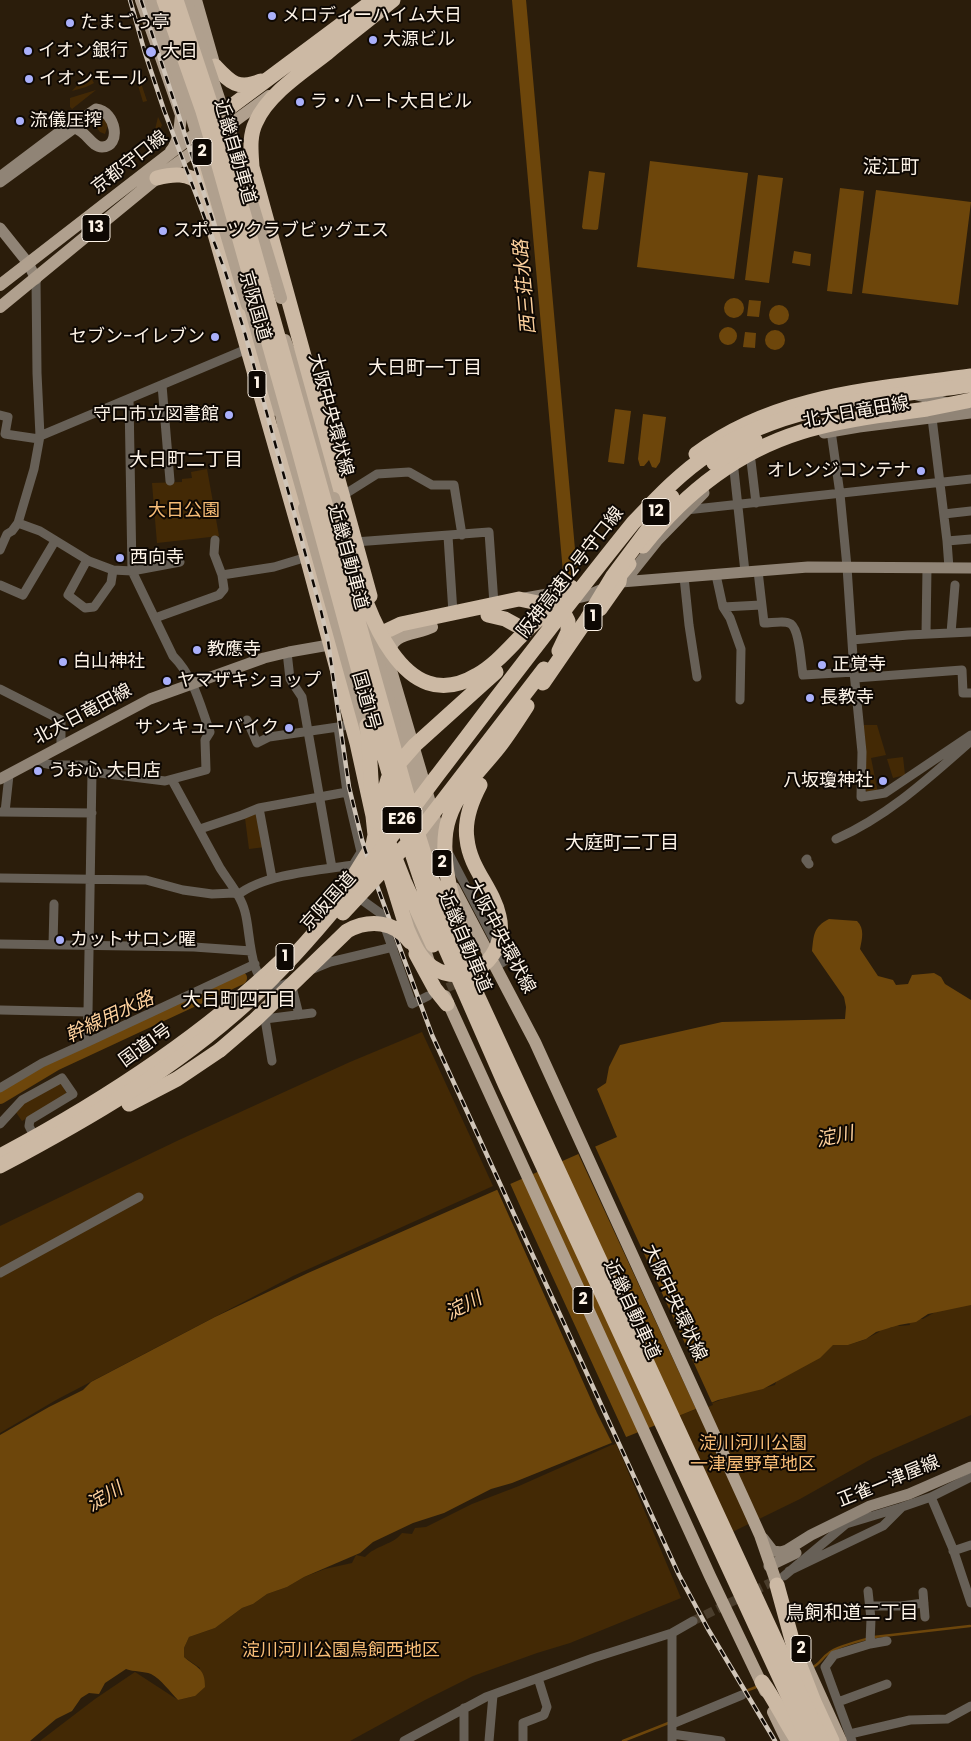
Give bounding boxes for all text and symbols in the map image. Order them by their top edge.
place label: メロディーハイム大日 [282,5,462,27]
marker: メロディーハイム大日 [266,10,278,22]
place label: たまごっ亭 [80,12,170,34]
marker: たまごっ亭 [64,17,76,29]
place label: 大源ビル [383,29,455,51]
marker: 大源ビル [367,34,379,46]
place label: イオン銀行 [38,40,128,62]
place label: 大日 [162,41,198,63]
marker: イオン銀行 [22,45,34,57]
marker: 大日 [144,45,158,59]
place label: イオンモール [39,68,147,90]
marker: イオンモール [23,73,35,85]
place label: ラ・ハート大日ビル [310,91,472,113]
marker: ラ・ハート大日ビル [294,96,306,108]
street label: 近畿自動車道 [209,97,259,207]
place label: 流儀圧搾 [30,110,102,132]
marker: 流儀圧搾 [14,115,26,127]
street label: 京都守口線 [88,127,172,199]
road number: 2 [192,138,212,166]
district label: 淀江町 [863,157,919,179]
road number: 13 [82,214,110,242]
place label: スポーツクラブビッグエス [173,220,389,242]
marker: スポーツクラブビッグエス [157,225,169,237]
water label: 西三荘水路 [511,239,541,335]
street label: 京阪国道 [234,268,274,344]
place label: セブン-イレブン [69,326,205,348]
marker: セブン-イレブン [209,331,221,343]
street label: 大阪中央環状線 [303,351,357,479]
district label: 大日町一丁目 [368,358,482,380]
road number: 1 [248,370,266,398]
street label: 北大日竜田線 [801,393,911,433]
place label: 守口市立図書館 [93,404,219,426]
marker: 守口市立図書館 [223,409,235,421]
district label: 大日町二丁目 [129,450,243,472]
place label: オレンジコンテナ [767,460,911,482]
marker: オレンジコンテナ [915,465,927,477]
road number: 12 [642,498,670,526]
park label: 大日公園 [148,500,220,522]
street label: 近畿自動車道 [323,502,371,612]
street label: 阪神高速12号守口線 [513,503,629,643]
place label: 西向寺 [130,547,184,569]
marker: 西向寺 [114,552,126,564]
road number: 1 [584,604,602,630]
place label: 教應寺 [207,639,261,661]
marker: 教應寺 [191,644,203,656]
place label: 白山神社 [73,651,145,673]
place label: 正覚寺 [832,654,886,676]
marker: 白山神社 [57,656,69,668]
marker: 正覚寺 [816,659,828,671]
street label: 国道1号 [346,669,384,733]
place label: ヤマザキショップ [177,670,321,692]
marker: ヤマザキショップ [161,675,173,687]
street label: 北大日竜田線 [30,680,136,750]
place label: 長教寺 [820,687,874,709]
marker: 長教寺 [804,692,816,704]
place label: サンキューバイク [135,717,279,739]
marker: サンキューバイク [283,722,295,734]
place label: うお心 大日店 [48,760,161,782]
marker: うお心 大日店 [32,765,44,777]
place label: 八坂瓊神社 [783,770,873,792]
marker: 八坂瓊神社 [877,775,889,787]
road number: E26 [382,806,422,834]
district label: 大庭町二丁目 [565,833,679,855]
road number: 2 [432,850,452,876]
street label: 京阪国道 [297,868,361,936]
street label: 大阪中央環状線 [461,876,539,998]
street label: 近畿自動車道 [433,888,495,996]
place label: カットサロン曜 [70,929,196,951]
marker: カットサロン曜 [54,934,66,946]
road number: 1 [276,944,294,970]
water label: 幹線用水路 [62,988,158,1048]
district label: 大日町四丁目 [182,990,296,1012]
street label: 国道1号 [115,1020,177,1072]
water label: 淀川 [814,1123,856,1153]
street label: 大阪中央環状線 [638,1241,710,1365]
street label: 近畿自動車道 [598,1256,664,1364]
road number: 2 [573,1286,593,1314]
water label: 淀川 [442,1288,486,1326]
park label: 淀川河川公園 一津屋野草地区 [690,1433,816,1476]
street label: 正雀一津屋線 [835,1452,943,1512]
water label: 淀川 [83,1478,127,1518]
district label: 鳥飼和道二丁目 [786,1603,918,1625]
road number: 2 [791,1636,811,1662]
park label: 淀川河川公園鳥飼西地区 [242,1640,440,1662]

